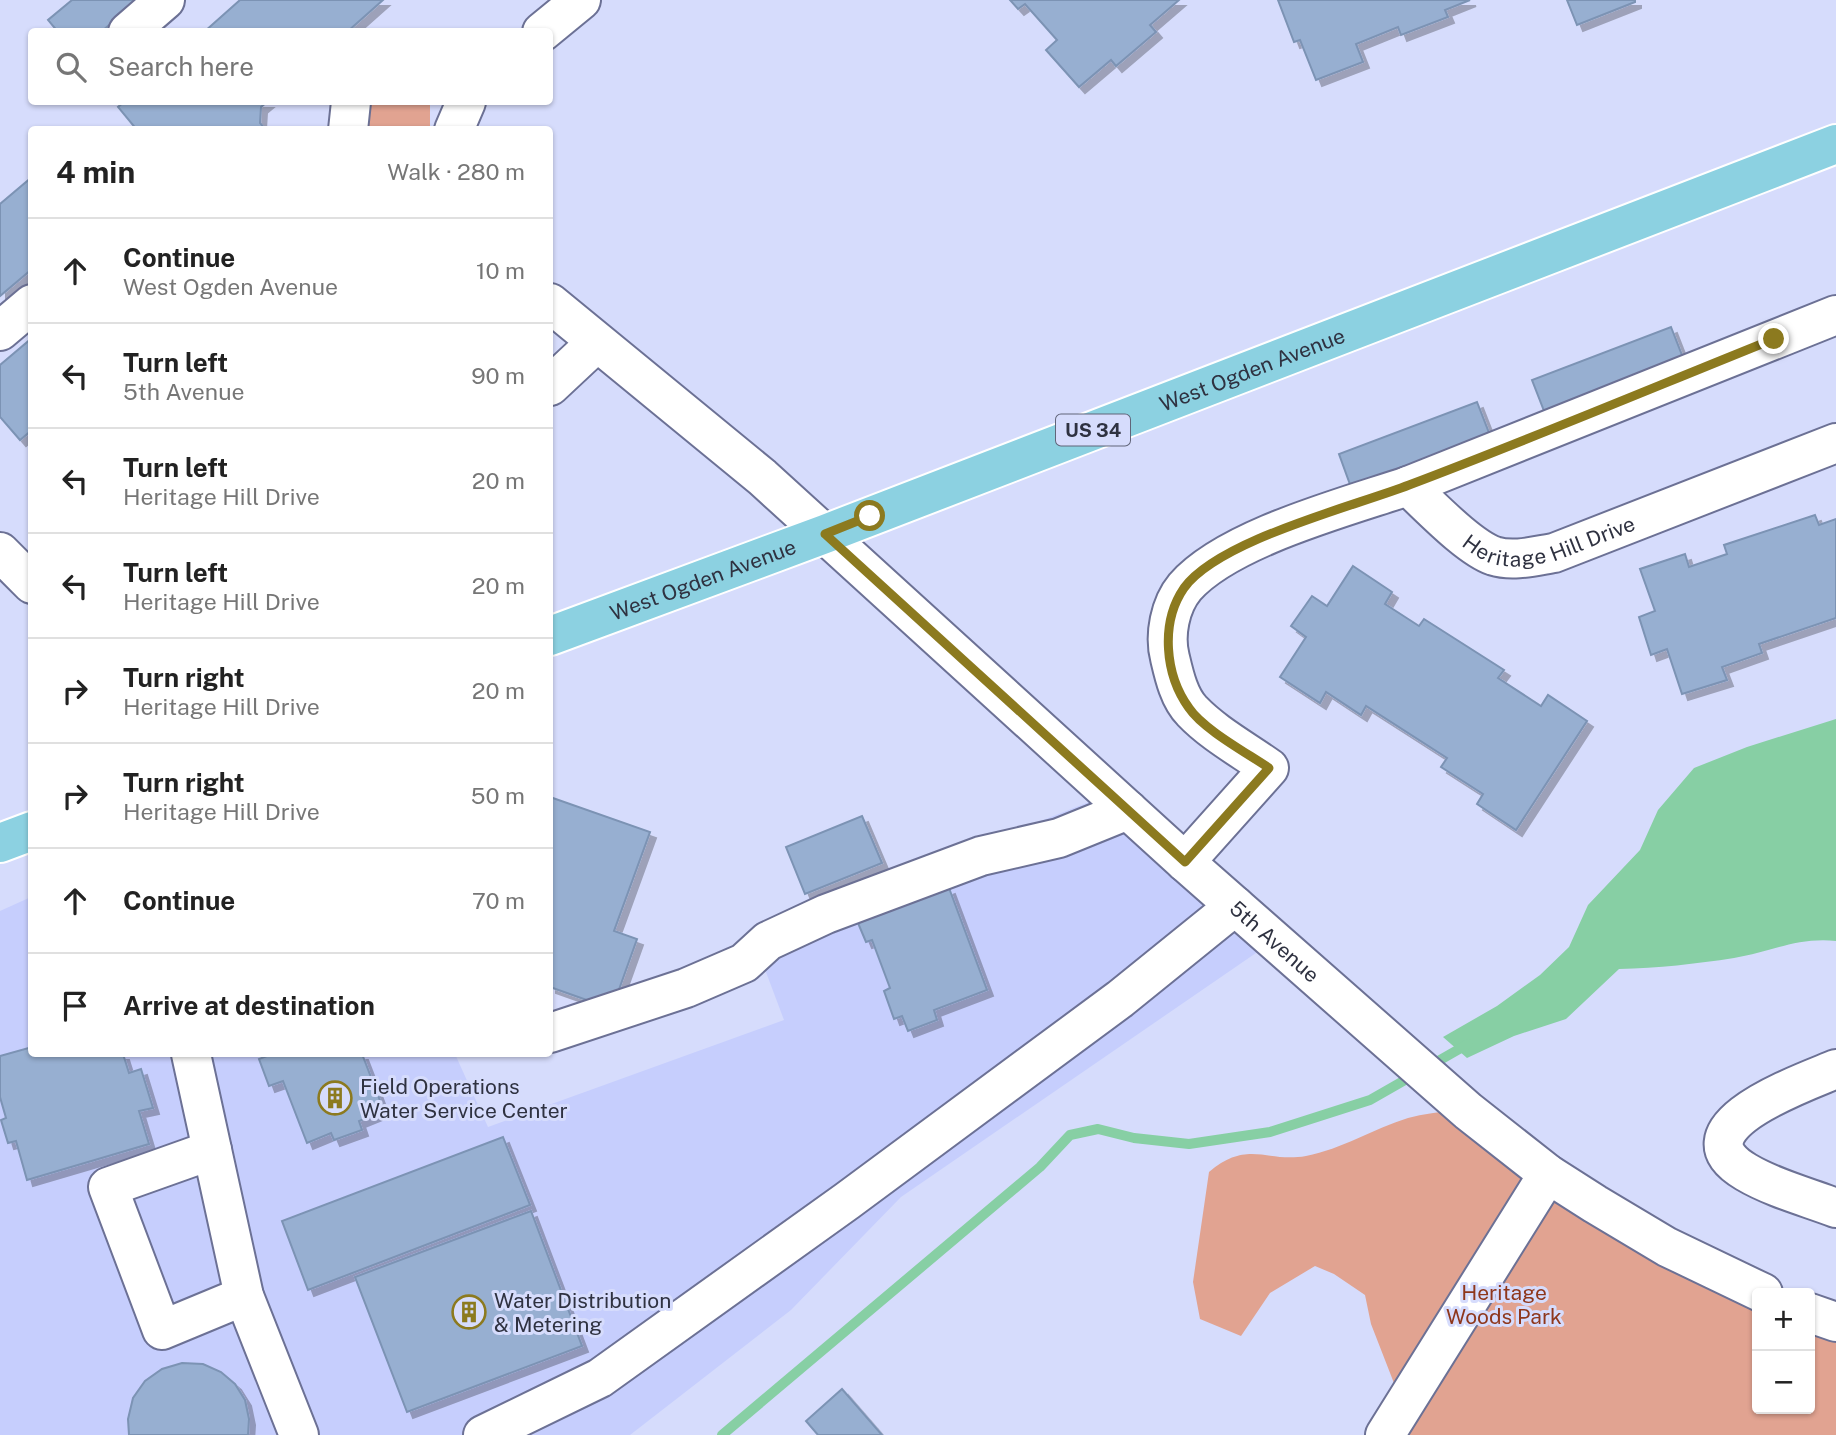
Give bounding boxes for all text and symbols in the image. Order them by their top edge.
search box [28,28,553,105]
icon: search [52,48,90,86]
text: Search here [108,51,254,82]
text: 4 min [56,154,135,190]
text: Walk · 280 m [387,158,525,185]
text: Continue [123,242,235,273]
icon: ahead [56,252,94,290]
text: 10 m [476,257,525,284]
text: West Ogden Avenue [123,273,338,300]
street label: West Ogden Avenue [1156,322,1348,416]
route end [1758,323,1789,354]
text: Turn left [123,347,228,378]
icon: left [56,357,94,395]
text: 90 m [471,362,525,389]
text: 5th Avenue [123,378,245,405]
road number: US 34 [1056,414,1130,446]
text: Turn left [123,452,228,483]
icon: left [56,462,94,500]
text: 20 m [472,467,525,494]
text: Heritage Hill Drive [123,483,320,510]
route start [854,500,885,531]
street label: Heritage Hill Drive [1458,510,1638,571]
street label: West Ogden Avenue [606,533,799,625]
text: Turn left [123,557,228,588]
icon: left [56,567,94,605]
text: 20 m [472,572,525,599]
text: Heritage Hill Drive [123,588,320,615]
text: Turn right [123,662,245,693]
icon: right [56,672,94,710]
text: 20 m [472,677,525,704]
text: Heritage Hill Drive [123,693,320,720]
text: Turn right [123,767,245,798]
icon: right [56,777,94,815]
text: 50 m [471,782,525,809]
text: Heritage Hill Drive [123,798,320,825]
icon: ahead [56,882,94,920]
text: Continue [123,885,235,916]
text: 70 m [472,887,525,914]
street label: 5th Avenue [1225,895,1325,987]
icon: arrive [56,987,94,1025]
text: Arrive at destination [123,990,375,1021]
place label: Field Operations Water Service Center [360,1074,568,1123]
building icon: Field Operations Water Service Center [316,1079,354,1117]
park label: Heritage Woods Park [1446,1280,1562,1329]
place label: Water Distribution & Metering [494,1288,671,1337]
map controls [1752,1288,1815,1414]
button: + [1752,1288,1815,1351]
building icon: Water Distribution & Metering [450,1293,488,1331]
button: − [1752,1351,1815,1414]

